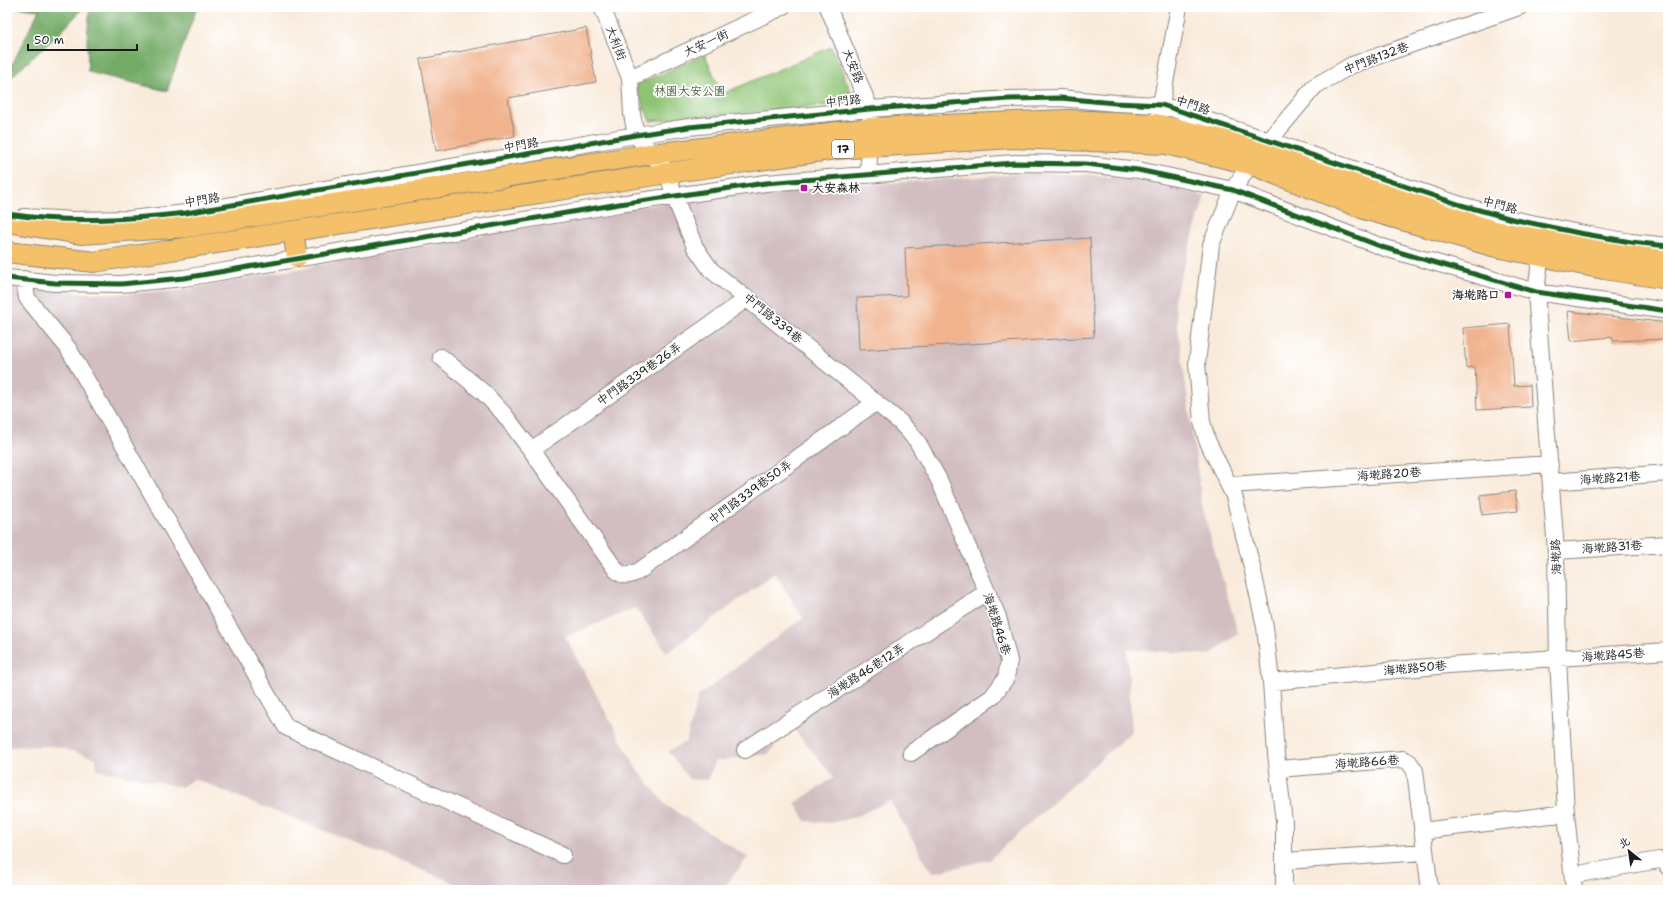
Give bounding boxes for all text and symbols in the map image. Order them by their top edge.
street label: 大利街 [602,23,630,63]
scale bar [28,26,137,52]
street label: 大安一街 [681,26,731,60]
text: 50 m [34,32,64,48]
street label: 中門路132巷 [1341,38,1411,78]
street label: 大安路 [839,46,867,86]
park label: 林園大安公園 [654,83,726,99]
street label: 中門路 [824,91,862,111]
street label: 中門路 [1173,92,1213,118]
street label: 中門路 [502,134,540,156]
road number: 17 [832,140,854,158]
place label: 大安森林 [812,180,860,196]
marker: 大安森林 [799,183,809,193]
street label: 中門路 [183,189,221,211]
street label: 中門路 [1481,193,1519,217]
place label: 海墘路口 [1452,287,1500,303]
street label: 中門路339巷 [740,289,806,347]
marker: 海墘路口 [1503,290,1513,300]
street label: 中門路339巷26弄 [593,339,685,409]
street label: 中門路339巷50弄 [705,456,795,528]
street label: 海墘路20巷 [1356,464,1422,484]
street label: 海墘路21巷 [1579,468,1641,488]
street label: 海墘路31巷 [1581,537,1643,557]
street label: 海墘路 [1547,539,1565,575]
street label: 海墘路46巷 [979,591,1015,657]
street label: 海墘路46巷12弄 [824,640,908,702]
street label: 海墘路45巷 [1581,645,1645,665]
street label: 海墘路50巷 [1383,657,1447,679]
street label: 海墘路66巷 [1334,752,1400,772]
north arrow [1609,831,1649,871]
text: 北 [1616,834,1633,852]

